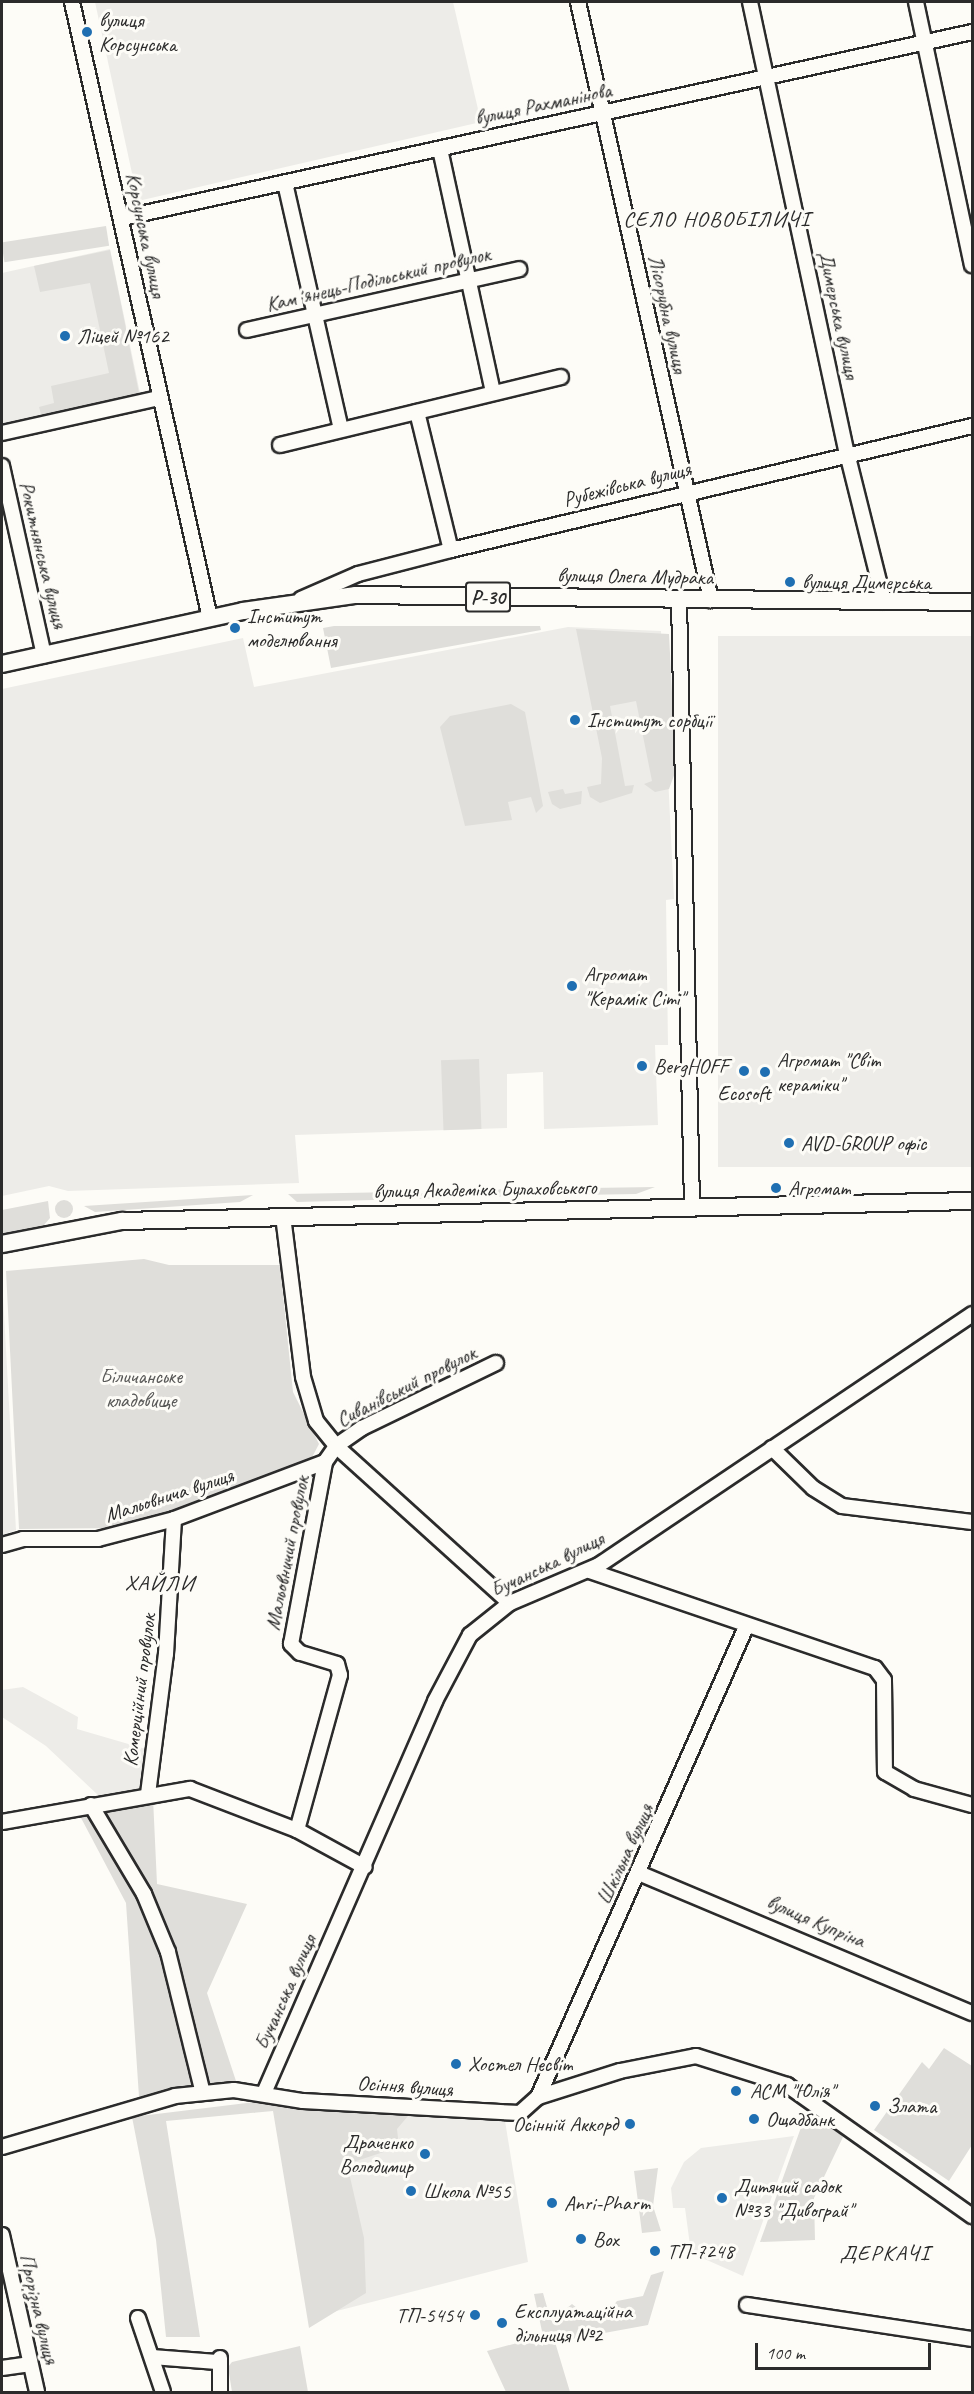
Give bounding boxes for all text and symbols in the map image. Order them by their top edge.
place label: вулиця Корсунська [99,7,176,57]
marker: вулиця Корсунська [80,25,94,39]
street label: вулиця Рахманінова [473,77,613,131]
street label: Корсунська вулиця [120,170,172,300]
district label: СЕЛО НОВОБІЛИЧІ [624,207,810,233]
street label: Камʼянець-Подільський провулок [264,241,492,317]
street label: Димерська вулиця [813,249,865,381]
street label: Лісорубна вулиця [643,253,693,375]
place label: Ліцей №162 [77,323,169,349]
marker: Ліцей №162 [58,329,72,343]
street label: Рубежівська вулиця [560,456,694,512]
street label: Рокитнянська вулиця [14,479,72,631]
street label: вулиця Олега Мудрака [557,562,713,590]
place label: вулиця Димерська [802,569,931,595]
marker: вулиця Димерська [783,575,797,589]
road number: Р-30 [464,580,512,614]
place label: Інститут моделювання [247,603,336,653]
marker: Інститут моделювання [228,621,242,635]
place label: Інститут сорбції [587,707,712,733]
marker: Інститут сорбції [568,713,582,727]
place label: Агромат "Керамік Сіті" [584,961,684,1011]
marker: Агромат "Керамік Сіті" [565,979,579,993]
place label: Агромат "Світ кераміки" [777,1047,880,1097]
place label: BergHOFF [654,1053,728,1079]
marker: BergHOFF [635,1059,649,1073]
marker: Ecosoft [737,1064,751,1078]
marker: Агромат "Світ кераміки" [758,1065,772,1079]
place label: Ecosoft [718,1080,770,1106]
place label: AVD-GROUP офіс [801,1130,926,1156]
marker: AVD-GROUP офіс [782,1136,796,1150]
street label: вулиця Академіка Булаховського [373,1174,597,1204]
place label: Агромат [788,1175,850,1201]
marker: Агромат [769,1181,783,1195]
street label: Сиванівський провулок [332,1340,480,1432]
park label: Біличанське кладовище [100,1363,182,1413]
street label: Мальовнича вулиця [101,1462,237,1528]
street label: Мальовничий провулок [260,1474,314,1632]
street label: Бучанська вулиця [487,1526,607,1602]
district label: ХАЙЛИ [125,1571,195,1597]
street label: Комерційний провулок [117,1612,161,1768]
street label: Шкільна вулиця [591,1799,659,1909]
street label: вулиця Купріна [763,1889,869,1953]
street label: Бучанська вулиця [249,1931,321,2053]
place label: Хостел Несвіт [468,2051,572,2077]
marker: Хостел Несвіт [449,2057,463,2071]
street label: Осіння вулиця [356,2070,454,2102]
place label: АСМ "Юлія" [750,2078,834,2104]
marker: АСМ "Юлія" [727,2082,745,2100]
place label: Злата [887,2093,936,2119]
marker: Злата [868,2099,882,2113]
place label: Ощадбанк [766,2106,834,2132]
place label: Осінній Аккорд [513,2111,618,2137]
marker: Ощадбанк [747,2112,761,2126]
marker: Осінній Аккорд [623,2117,637,2131]
place label: Драченко Володимир [339,2129,413,2179]
marker: Драченко Володимир [418,2147,432,2161]
place label: Дитячий садок №33 "Дивограй" [734,2173,853,2223]
place label: Школа №55 [423,2178,511,2204]
marker: Школа №55 [404,2184,418,2198]
place label: Anri-Pharm [564,2190,650,2216]
marker: Дитячий садок №33 "Дивограй" [715,2191,729,2205]
marker: Anri-Pharm [545,2196,559,2210]
place label: Box [593,2226,619,2252]
marker: Box [574,2232,588,2246]
place label: ТП-7248 [667,2238,734,2264]
district label: ДЕРКАЧІ [840,2241,930,2267]
marker: ТП-7248 [648,2244,662,2258]
street label: Прорізна вулиця [14,2251,64,2367]
place label: Експлуатаційна дільниця №2 [514,2298,632,2348]
place label: ТП-5454 [396,2302,463,2328]
marker: ТП-5454 [468,2308,482,2322]
marker: Експлуатаційна дільниця №2 [495,2316,509,2330]
scale bar [758,2331,934,2369]
text: 100 m [766,2342,805,2364]

